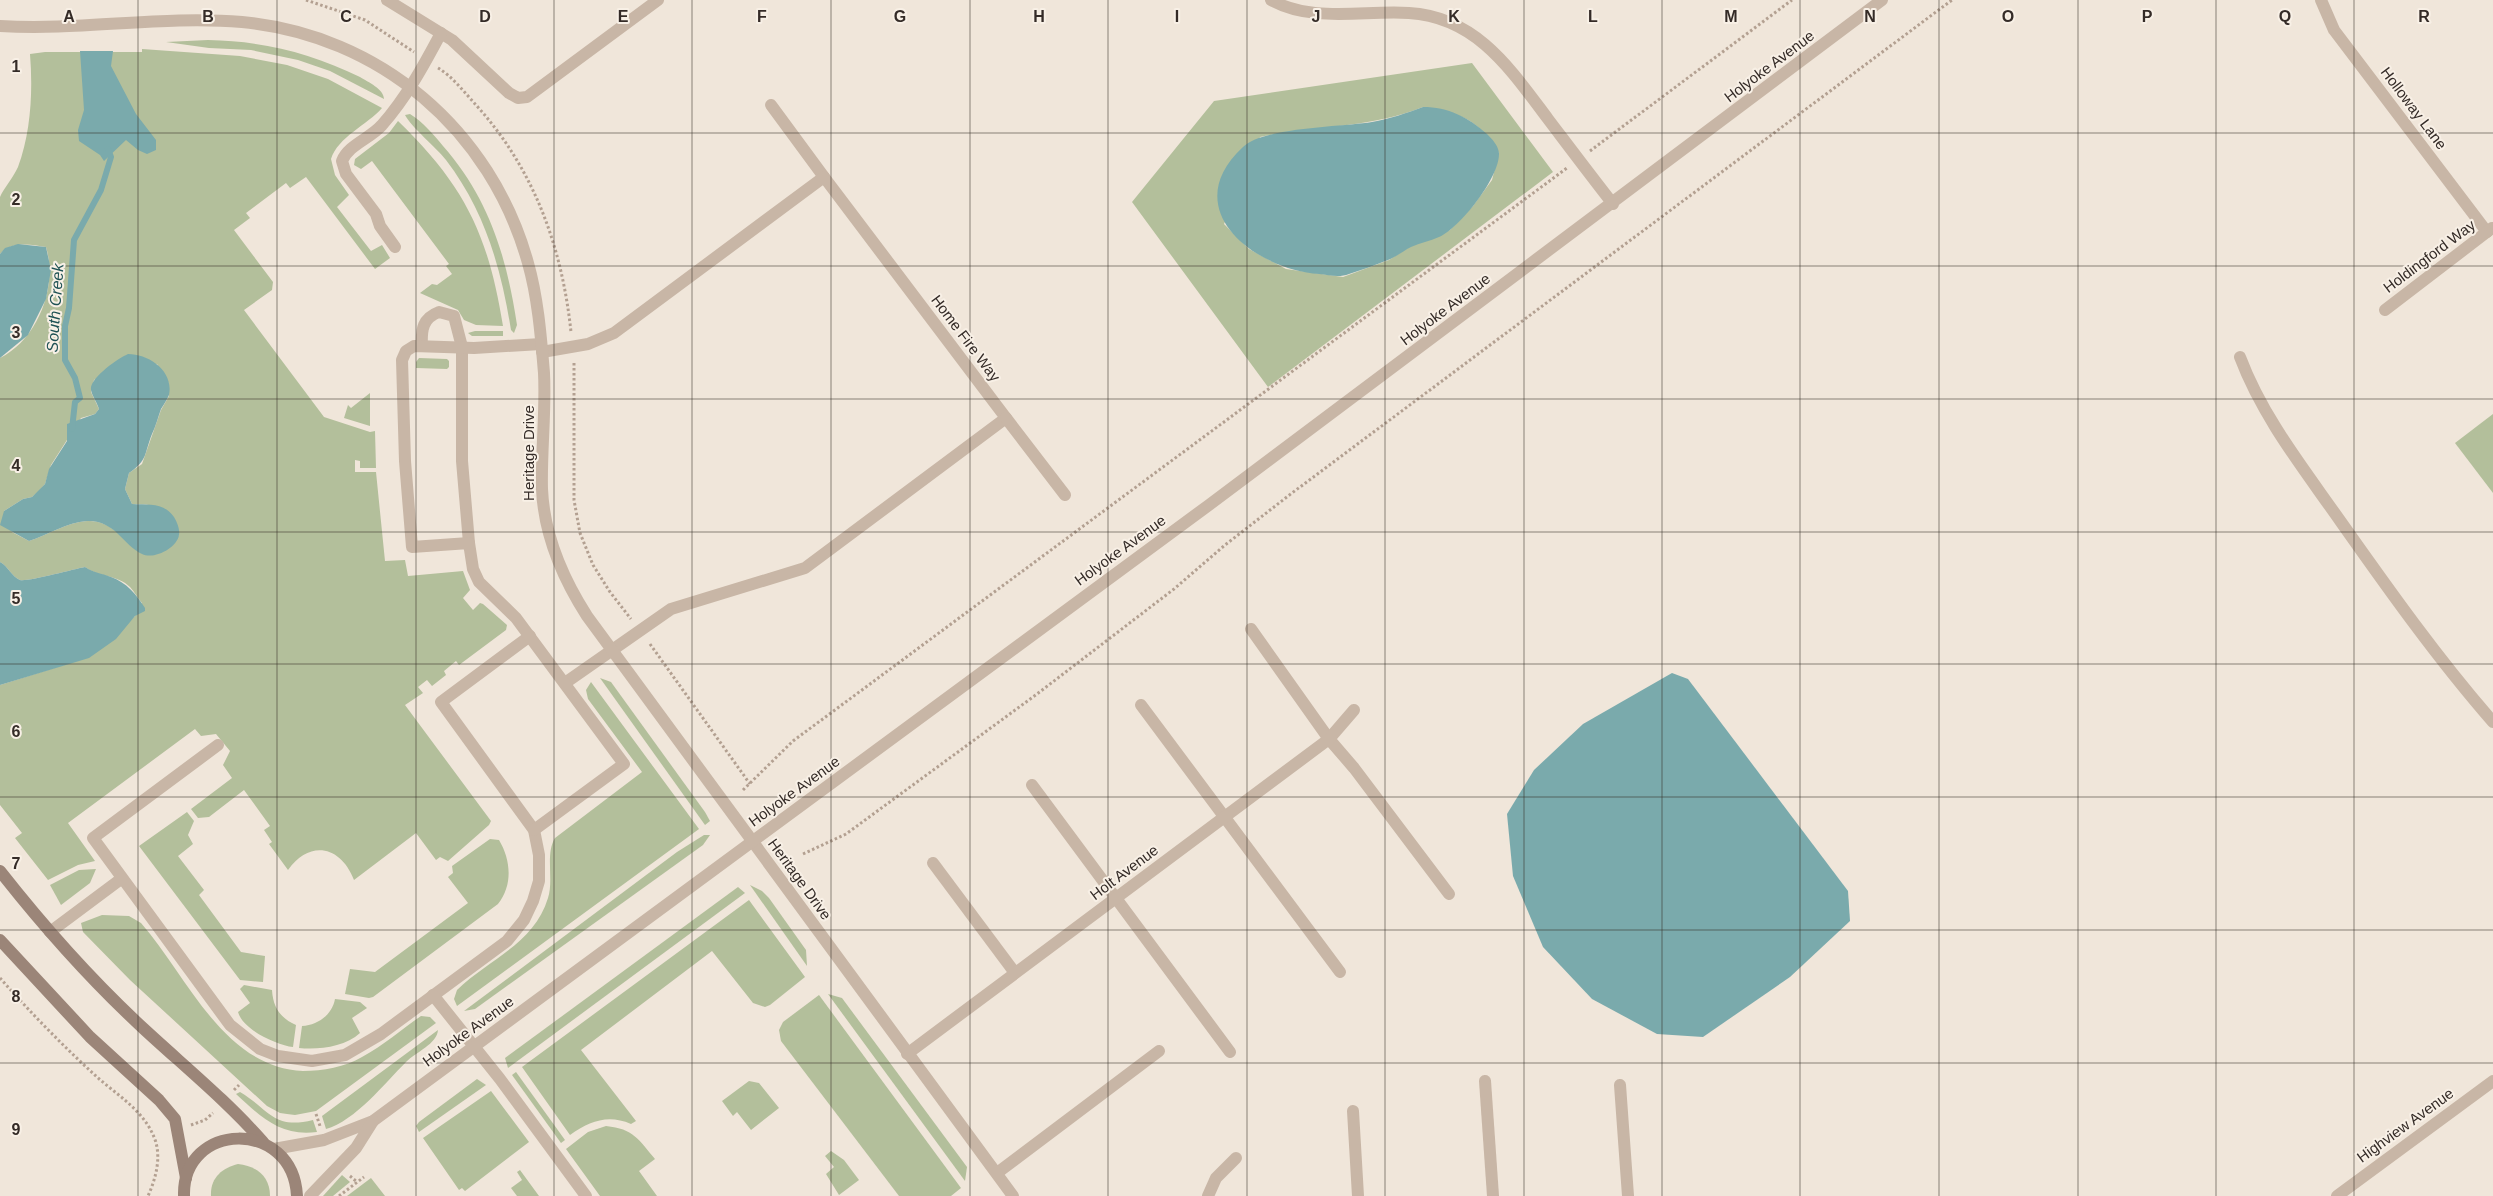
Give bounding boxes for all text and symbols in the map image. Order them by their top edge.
text: A [63,8,75,25]
text: B [202,8,214,25]
text: C [340,8,352,25]
text: D [479,8,491,25]
text: E [618,8,629,25]
text: F [757,8,767,25]
text: G [894,8,906,25]
text: H [1033,8,1045,25]
text: I [1175,8,1179,25]
text: J [1312,8,1320,25]
text: K [1448,8,1460,25]
text: L [1588,8,1598,25]
text: M [1724,8,1738,25]
text: N [1864,8,1876,25]
text: O [2002,8,2014,25]
text: P [2142,8,2153,25]
text: Q [2279,8,2291,25]
text: R [2418,8,2430,25]
street label: Holyoke Avenue [1721,27,1817,105]
text: 1 [12,58,21,75]
street label: Holloway Lane [2378,64,2450,152]
text: 2 [12,191,21,208]
street label: Holdingford Way [2380,216,2479,296]
water label: South Creek [43,262,67,353]
street label: Holyoke Avenue [1397,270,1493,348]
street label: Home Fire Way [928,292,1004,385]
text: 3 [12,324,21,341]
street label: Heritage Drive [520,405,537,501]
text: 4 [12,457,21,474]
street label: Holyoke Avenue [1071,511,1169,589]
text: 5 [12,590,21,607]
text: 6 [12,723,21,740]
street label: Holyoke Avenue [745,752,843,830]
street label: Heritage Drive [765,835,835,923]
street label: Holt Avenue [1087,841,1161,903]
text: 7 [12,855,21,872]
text: 8 [12,988,21,1005]
street label: Holyoke Avenue [419,992,517,1070]
street label: Highview Avenue [2354,1084,2456,1166]
text: 9 [12,1121,21,1138]

